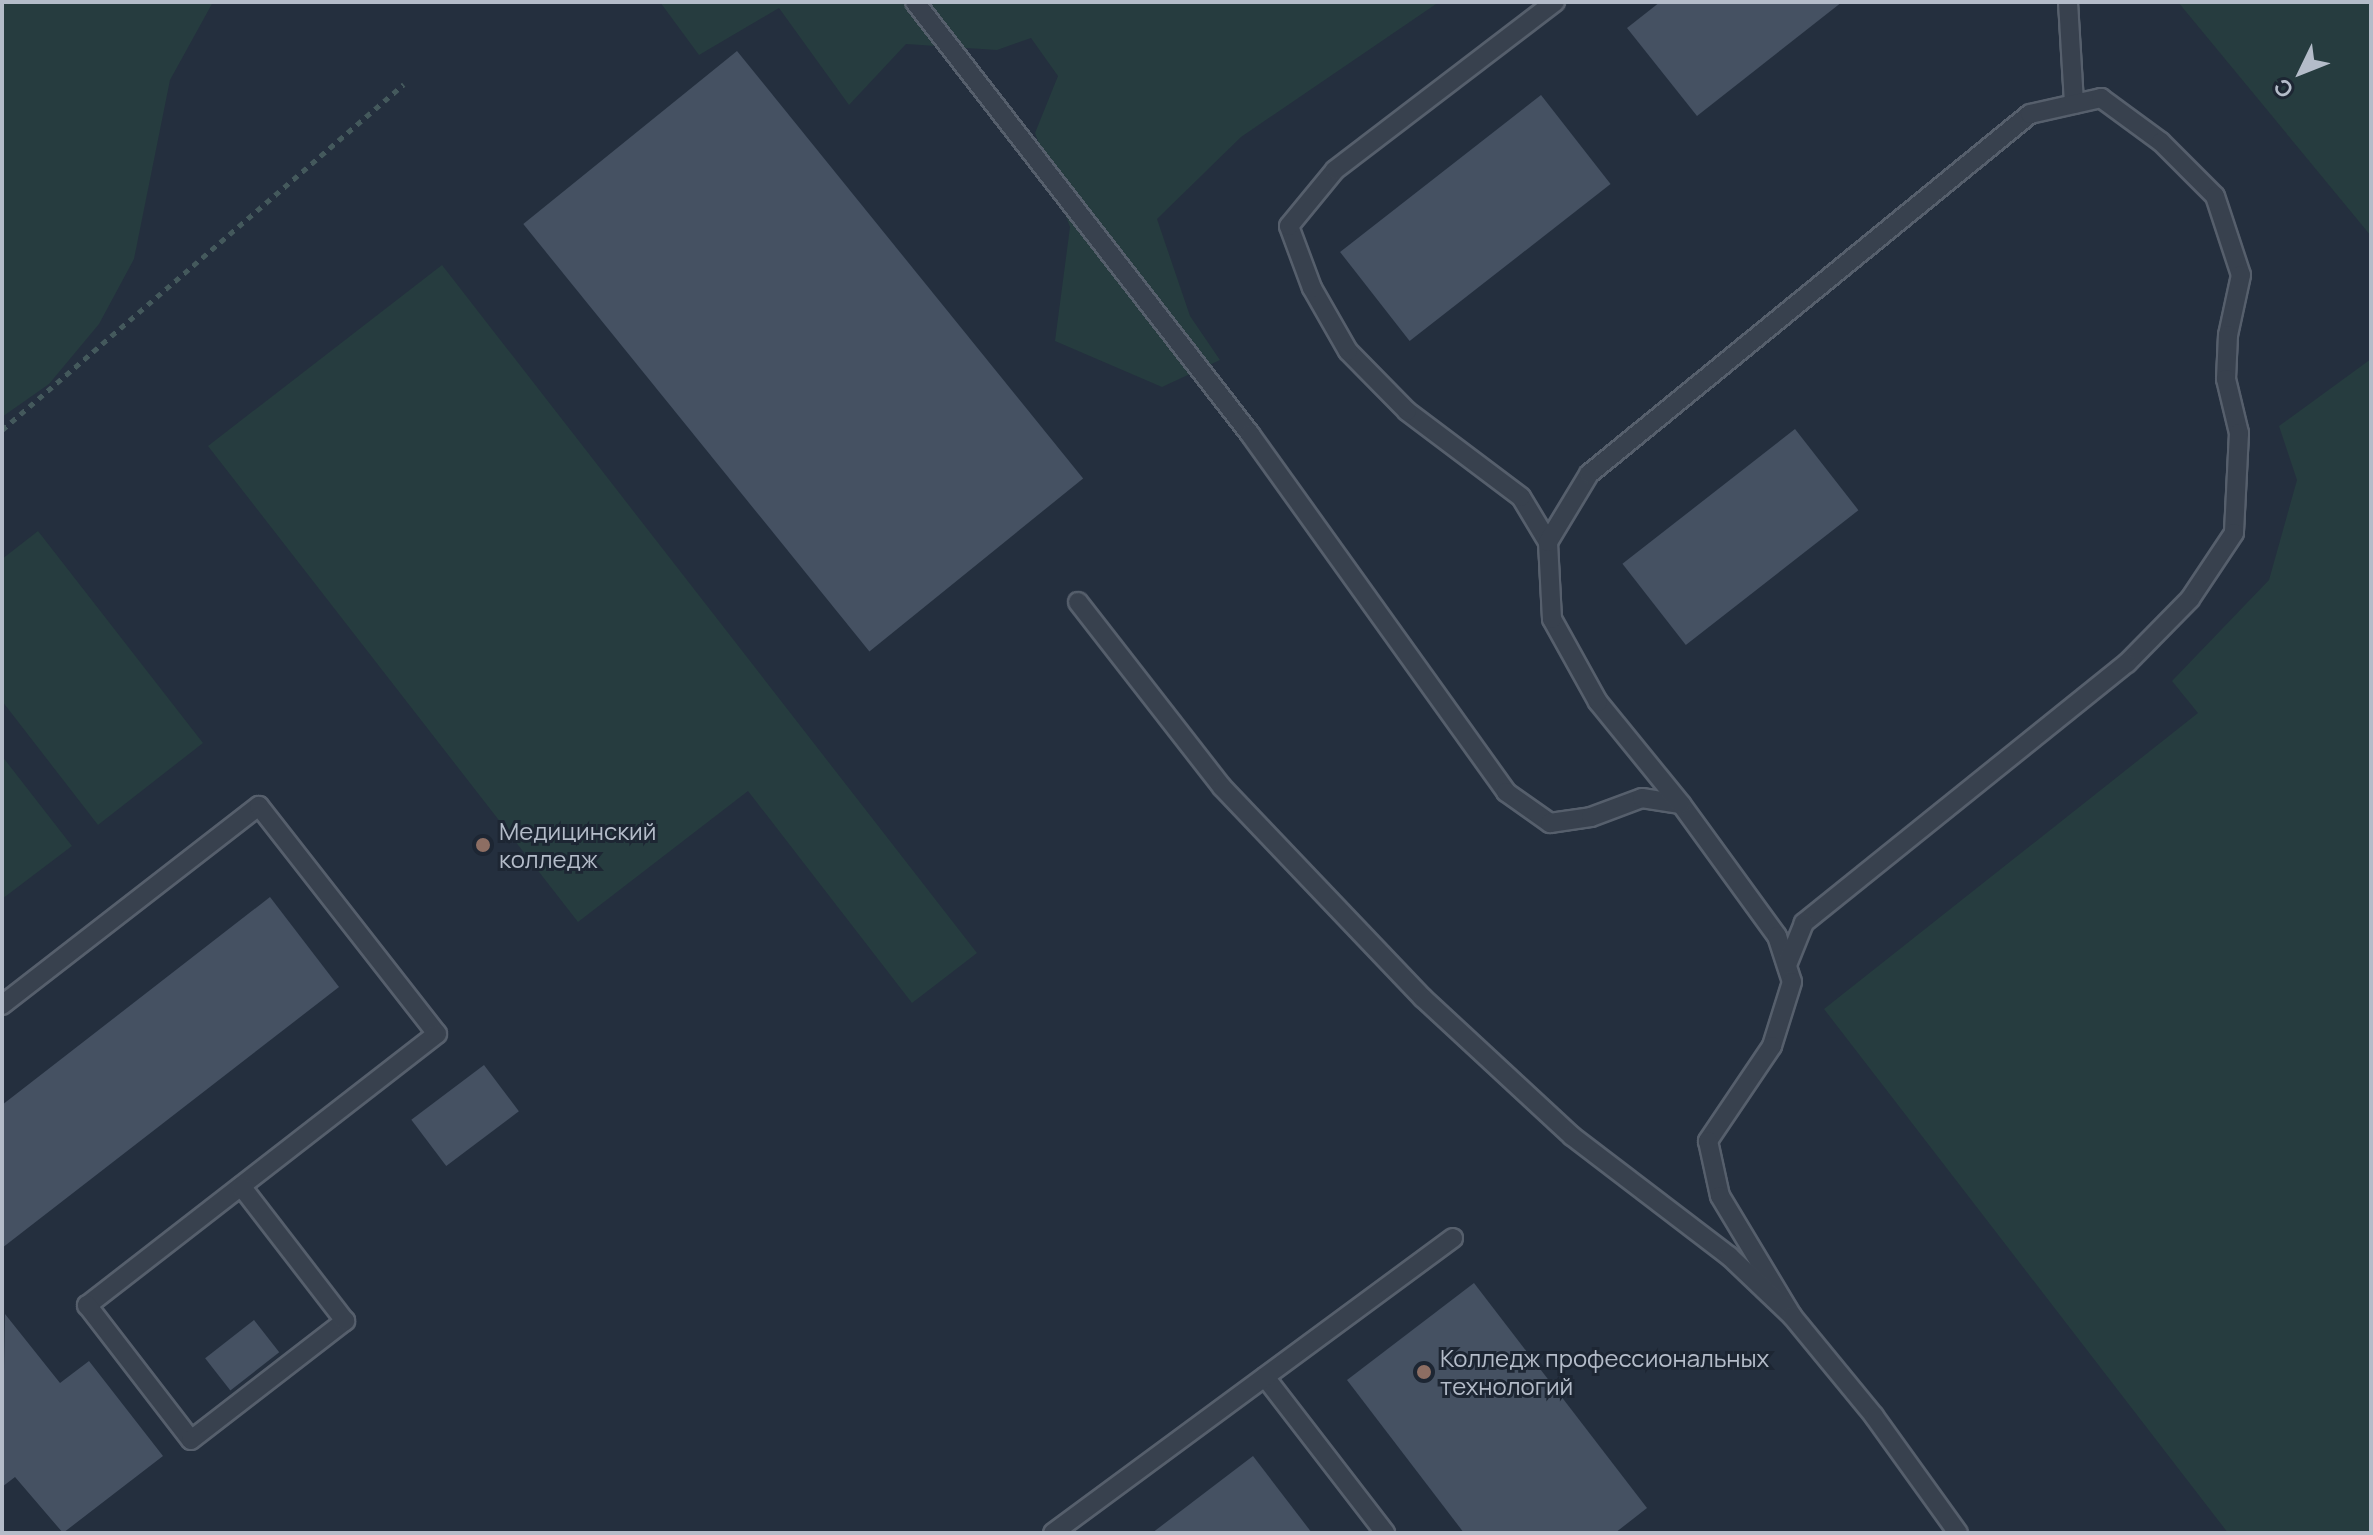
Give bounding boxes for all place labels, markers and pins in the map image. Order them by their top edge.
place label: Медицинский колледж [499,817,656,873]
marker: Медицинский колледж [474,836,492,854]
place label: Колледж профессиональных технологий [1440,1344,1769,1400]
marker: Колледж профессиональных технологий [1415,1363,1433,1381]

